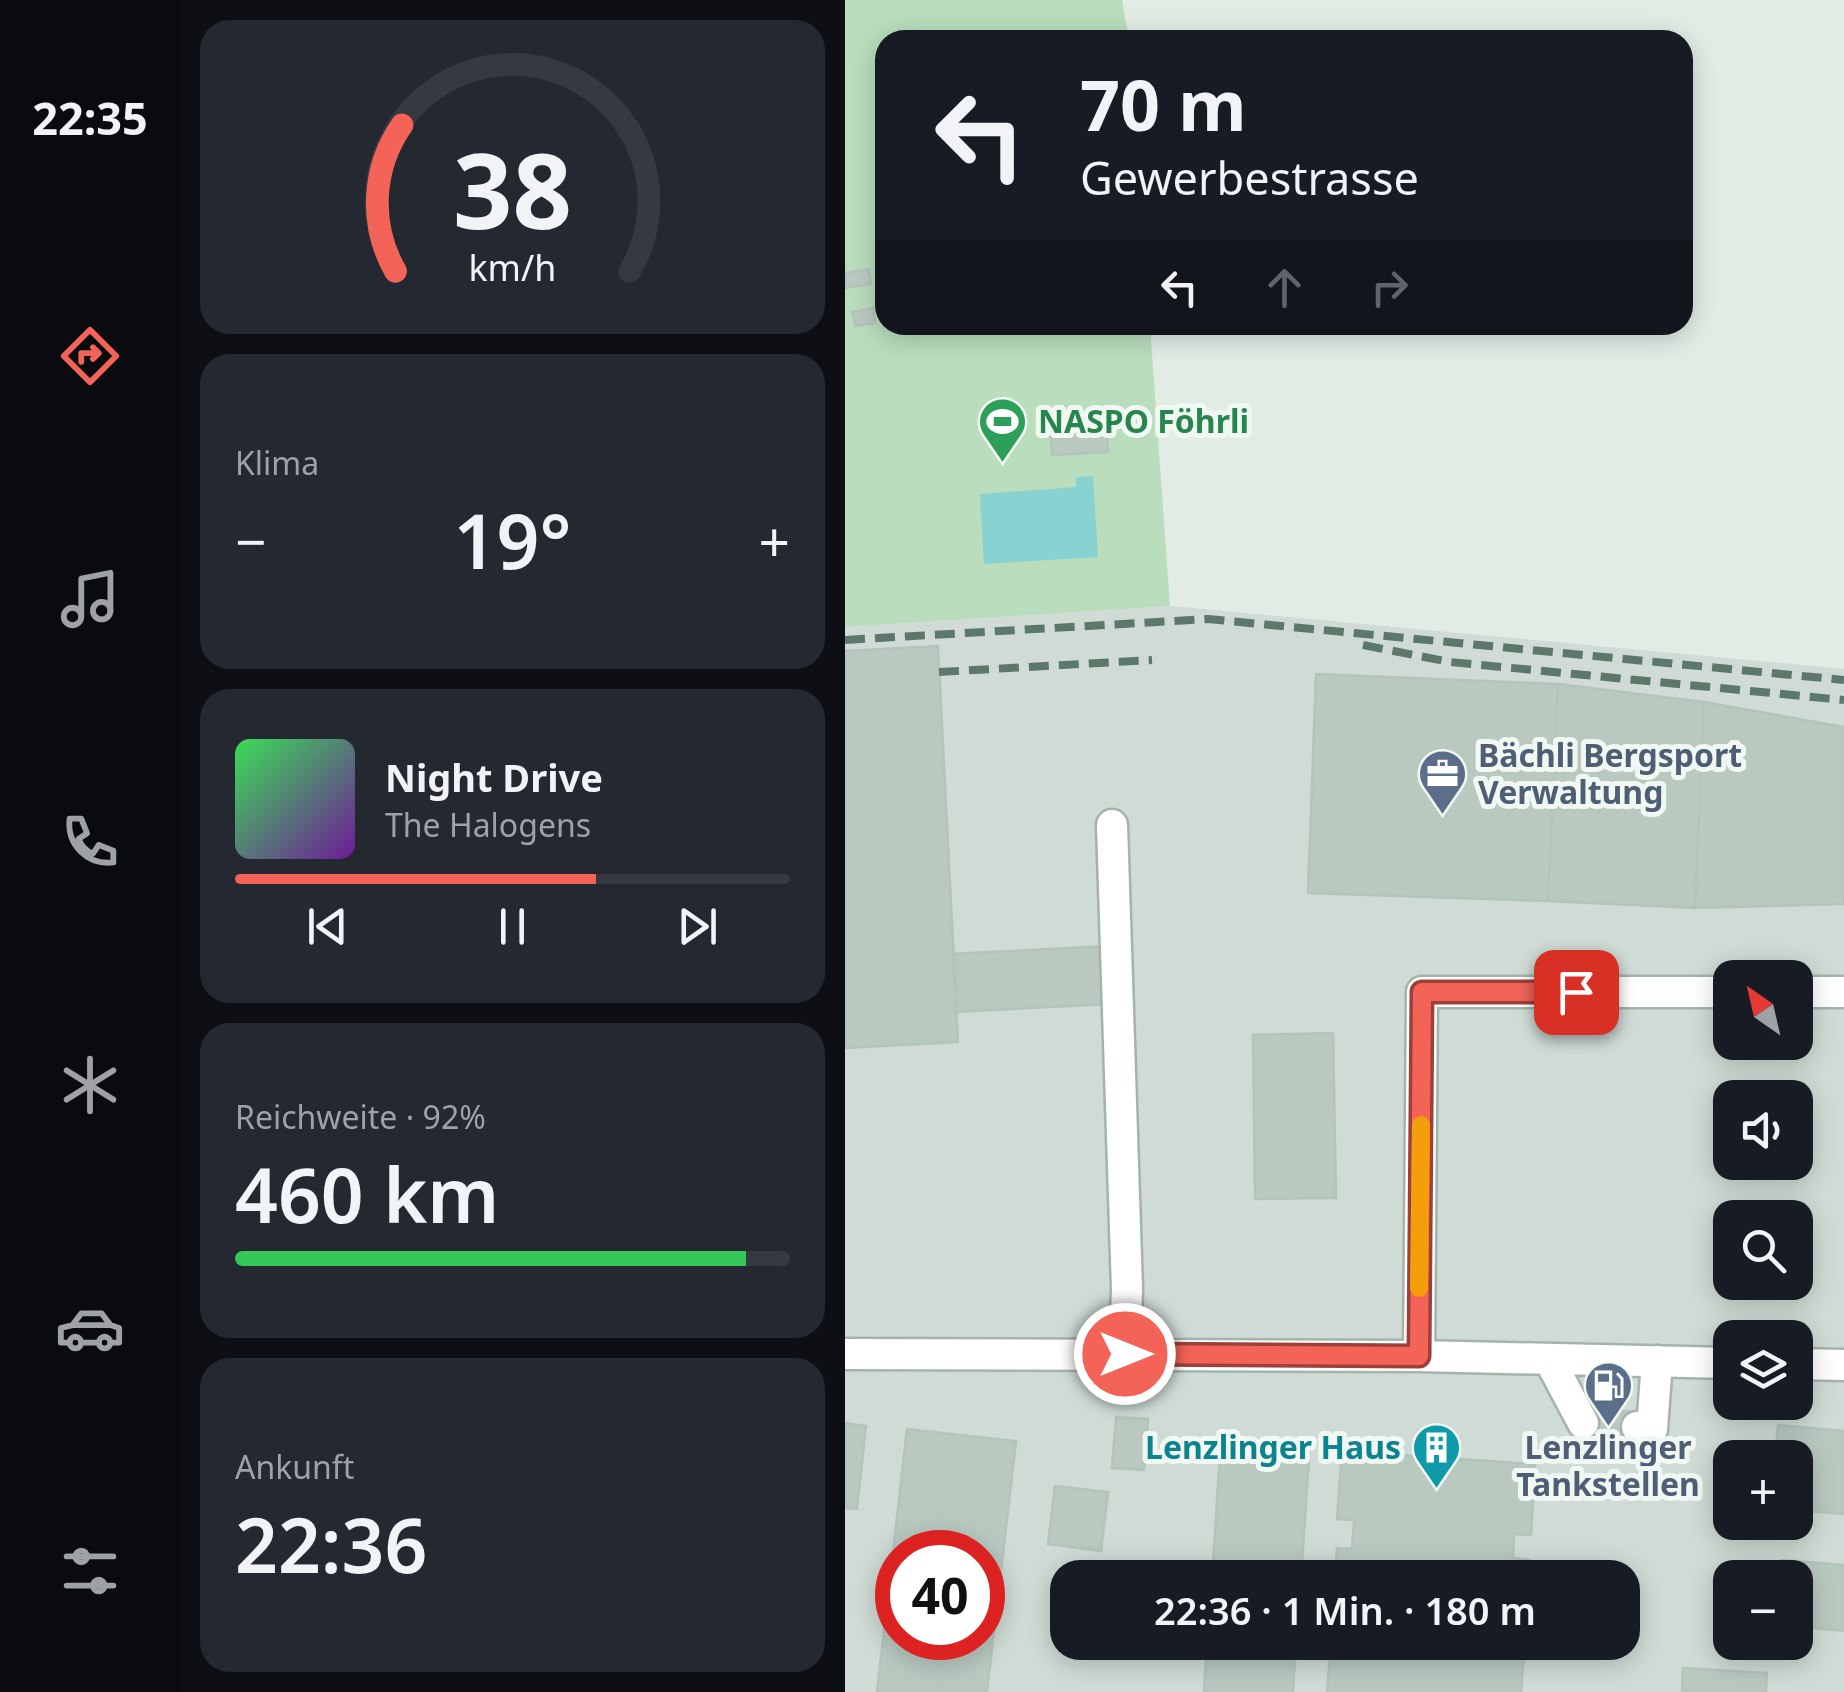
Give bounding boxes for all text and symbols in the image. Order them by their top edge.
text: 70 m [1080,56,1247,152]
icon: left [915,70,1045,200]
text: 22:35 [32,87,148,148]
text: 38 [453,118,572,259]
text: Gewerbestrasse [1080,147,1419,208]
text: km/h [469,243,556,291]
icon: left [1152,260,1207,315]
icon: ahead [1257,260,1312,315]
icon: right [1362,260,1417,315]
icon: directions [55,321,125,391]
sports icon: NASPO Föhrli [977,396,1029,464]
place label: NASPO Föhrli [1038,399,1249,442]
text: Klima [235,441,319,484]
text: 19° [454,489,571,591]
text: − [235,503,266,578]
text: + [759,503,790,578]
icon: music [55,564,125,634]
place label: Bächli Bergsport Verwaltung [1478,733,1742,813]
office icon: Bächli Bergsport Verwaltung [1417,748,1469,816]
text: Night Drive [385,751,603,803]
text: The Halogens [385,803,591,846]
icon: phone [55,807,125,877]
icon: previous [300,899,355,954]
icon: pause [485,899,540,954]
icon: next [670,899,725,954]
pin [1534,950,1619,1035]
north arrow [1713,960,1813,1060]
map controls [1713,960,1813,1660]
icon: arrive [1549,965,1604,1020]
icon: climate [55,1050,125,1120]
button: sound [1713,1080,1813,1180]
text: Reichweite · 92% [235,1095,486,1138]
text: 460 km [235,1143,499,1245]
button: search [1713,1200,1813,1300]
icon: car [55,1293,125,1363]
position arrow [1073,1302,1177,1406]
button: layers [1713,1320,1813,1420]
fuel station icon: Lenzlinger Tankstellen [1582,1360,1634,1428]
building icon: Lenzlinger Haus [1410,1422,1462,1490]
place label: Lenzlinger Haus [1145,1425,1401,1468]
place label: Lenzlinger Tankstellen [1516,1425,1700,1505]
button: + [1713,1440,1813,1540]
text: Ankunft [235,1445,354,1488]
text: 22:36 [235,1493,427,1595]
speed limit sign: 40 [875,1530,1005,1660]
icon: filters [55,1536,125,1606]
button: − [1713,1560,1813,1660]
text: 22:36 · 1 Min. · 180 m [1154,1584,1536,1636]

